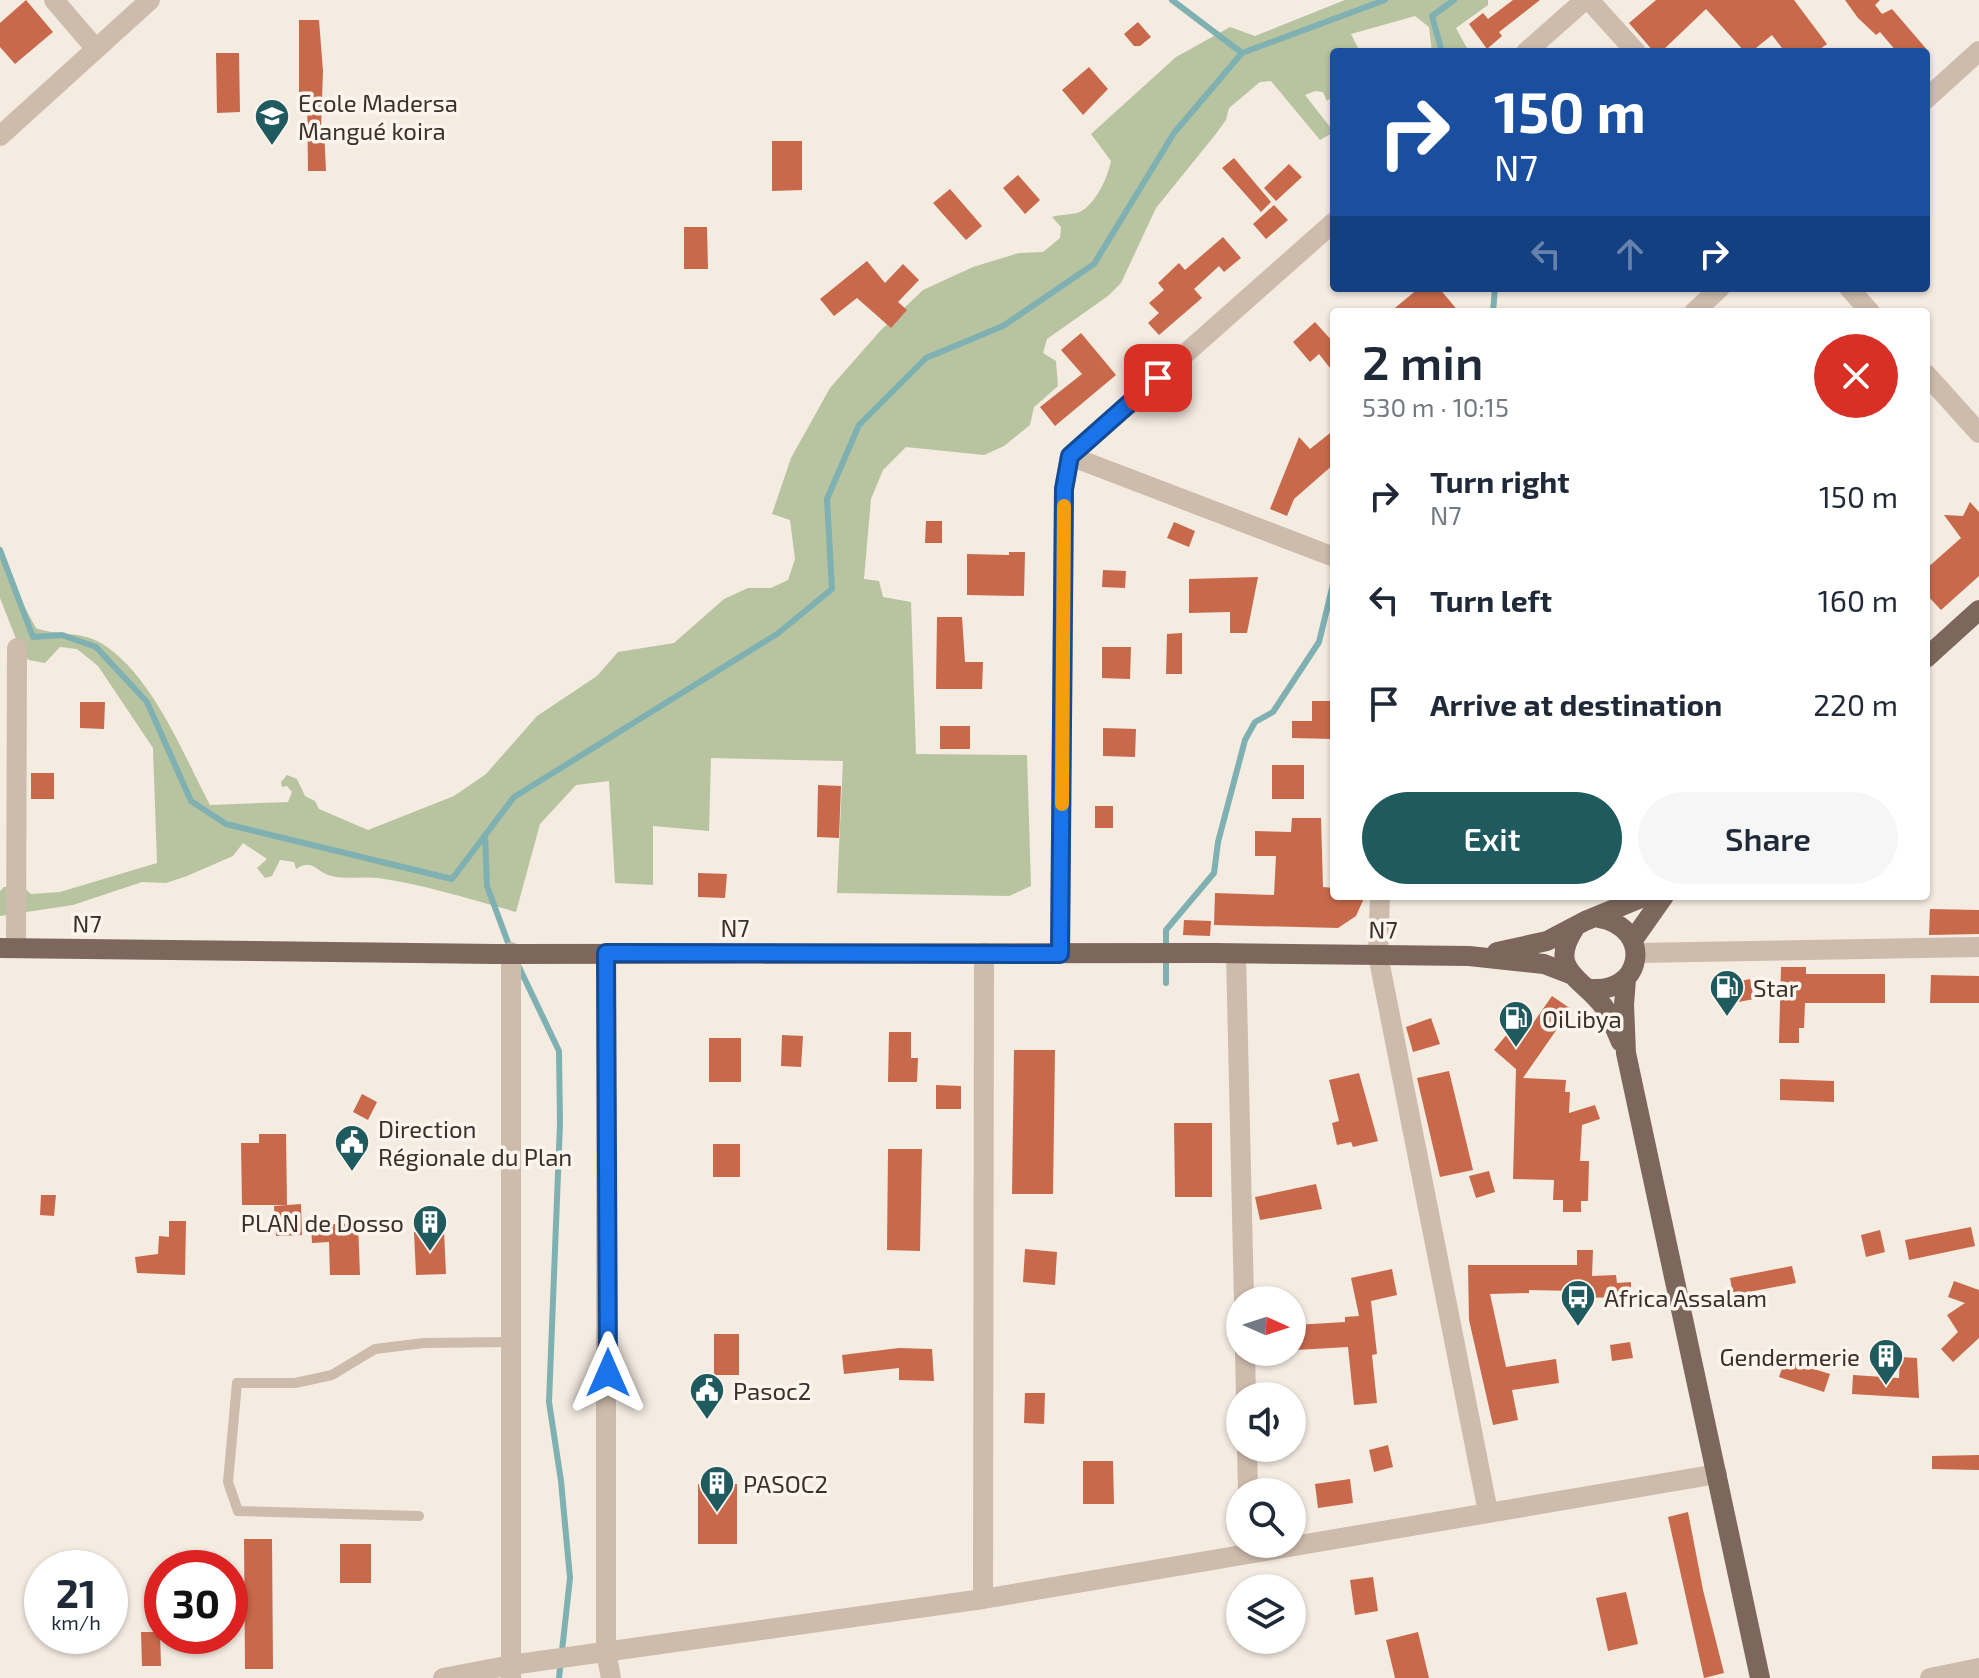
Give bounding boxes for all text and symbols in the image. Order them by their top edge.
text: 150 m [1494,77,1646,144]
icon: right [1362,80,1466,184]
place label: Ecole Madersa Mangué koira [298,88,458,145]
school or university icon: Ecole Madersa Mangué koira [253,97,291,147]
text: N7 [1494,145,1538,188]
icon: left [1524,232,1568,276]
icon: ahead [1608,232,1652,276]
icon: right [1692,232,1736,276]
text: 2 min [1362,332,1483,390]
button: close [1814,334,1898,418]
pin [1124,344,1192,412]
icon: arrive [1136,356,1180,400]
text: 530 m · 10:15 [1362,391,1509,422]
text: Turn right [1430,463,1570,499]
icon: right [1362,474,1406,518]
text: 150 m [1819,478,1898,514]
text: N7 [1430,499,1462,530]
icon: left [1362,578,1406,622]
text: Turn left [1430,582,1552,618]
text: 160 m [1818,582,1898,618]
icon: arrive [1362,682,1406,726]
text: Arrive at destination [1430,686,1722,722]
text: 220 m [1813,686,1898,722]
button: Exit [1362,792,1622,884]
button: Share [1638,792,1898,884]
street label: N7 [72,908,102,938]
street label: N7 [720,913,750,942]
street label: N7 [1368,914,1398,944]
fuel station icon: Star [1708,968,1746,1018]
place label: Star [1753,973,1799,1002]
fuel station icon: OiLibya [1497,999,1535,1049]
place label: OiLibya [1542,1004,1622,1033]
place label: Direction Régionale du Plan [378,1114,572,1171]
public building icon: Direction Régionale du Plan [333,1123,371,1173]
building icon: PLAN de Dosso [411,1203,449,1253]
place label: PLAN de Dosso [241,1208,404,1237]
bus stop icon: Africa Assalam [1559,1278,1597,1328]
place label: Africa Assalam [1604,1283,1767,1312]
north arrow [1226,1286,1306,1366]
map controls [1226,1286,1306,1654]
position arrow [566,1331,650,1415]
building icon: Gendermerie [1867,1337,1905,1387]
place label: Gendermerie [1719,1342,1860,1371]
public building icon: Pasoc2 [688,1371,726,1421]
place label: Pasoc2 [733,1376,811,1405]
button: sound [1226,1382,1306,1462]
building icon: PASOC2 [698,1464,736,1514]
place label: PASOC2 [743,1469,828,1498]
button: search [1226,1478,1306,1558]
speed limit sign: 30 [144,1550,248,1654]
text: 21 [56,1568,96,1616]
button: layers [1226,1574,1306,1654]
text: km/h [51,1610,101,1634]

